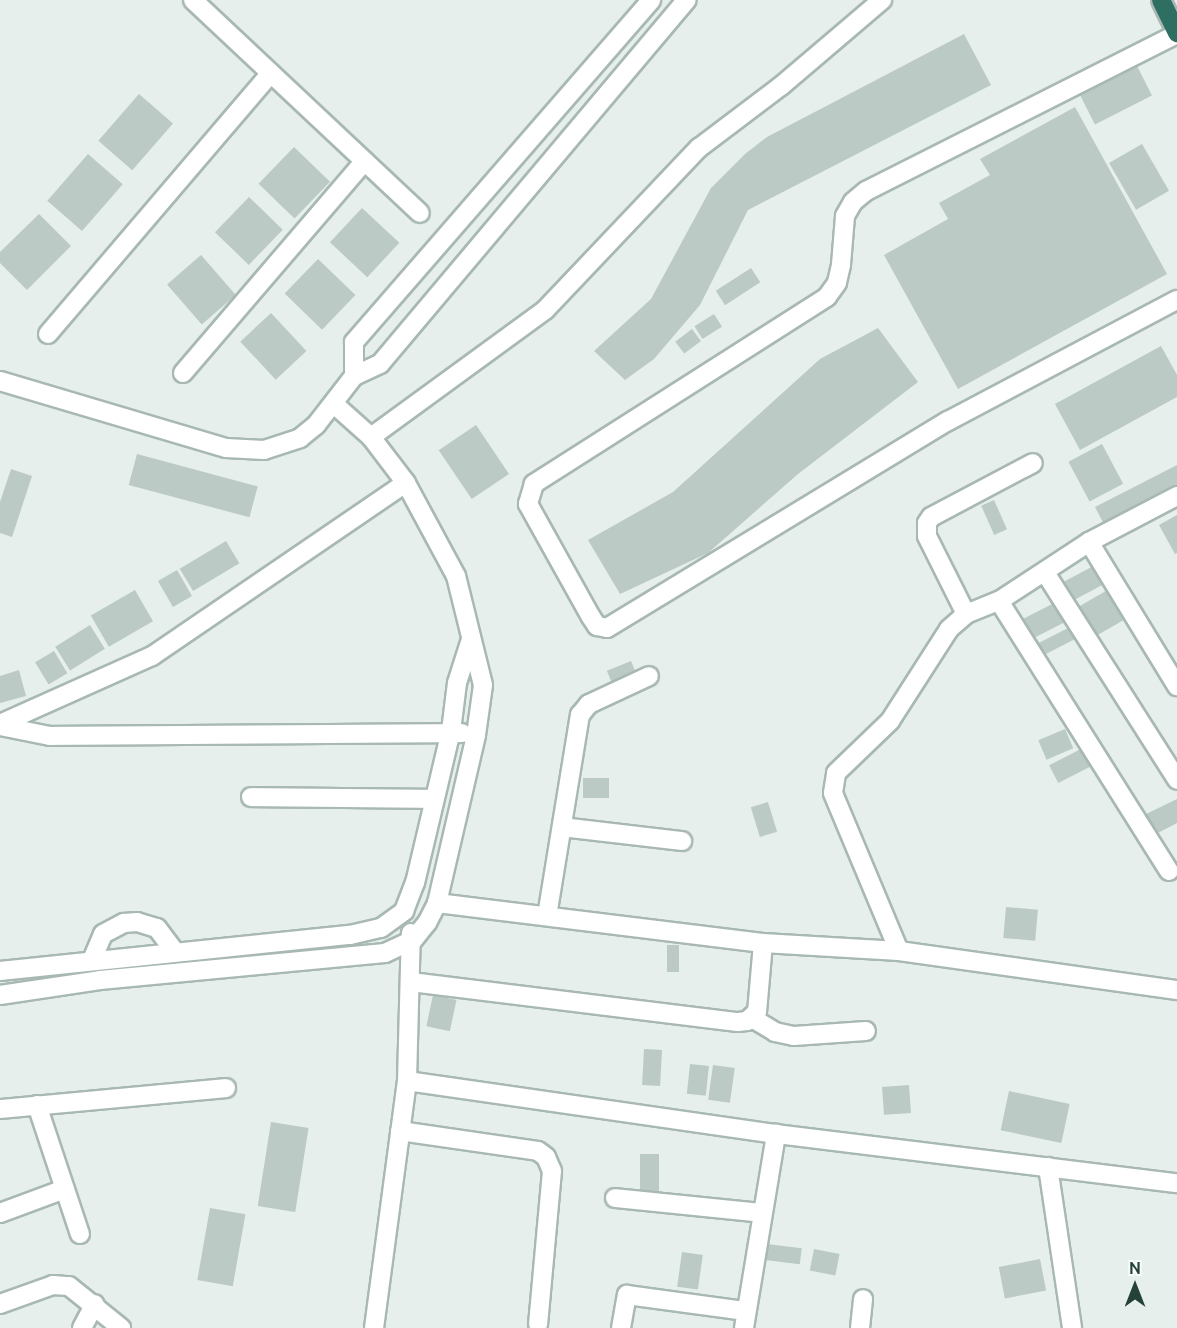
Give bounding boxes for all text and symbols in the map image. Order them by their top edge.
north arrow [1105,1256,1165,1316]
text: N [1129,1259,1141,1277]

